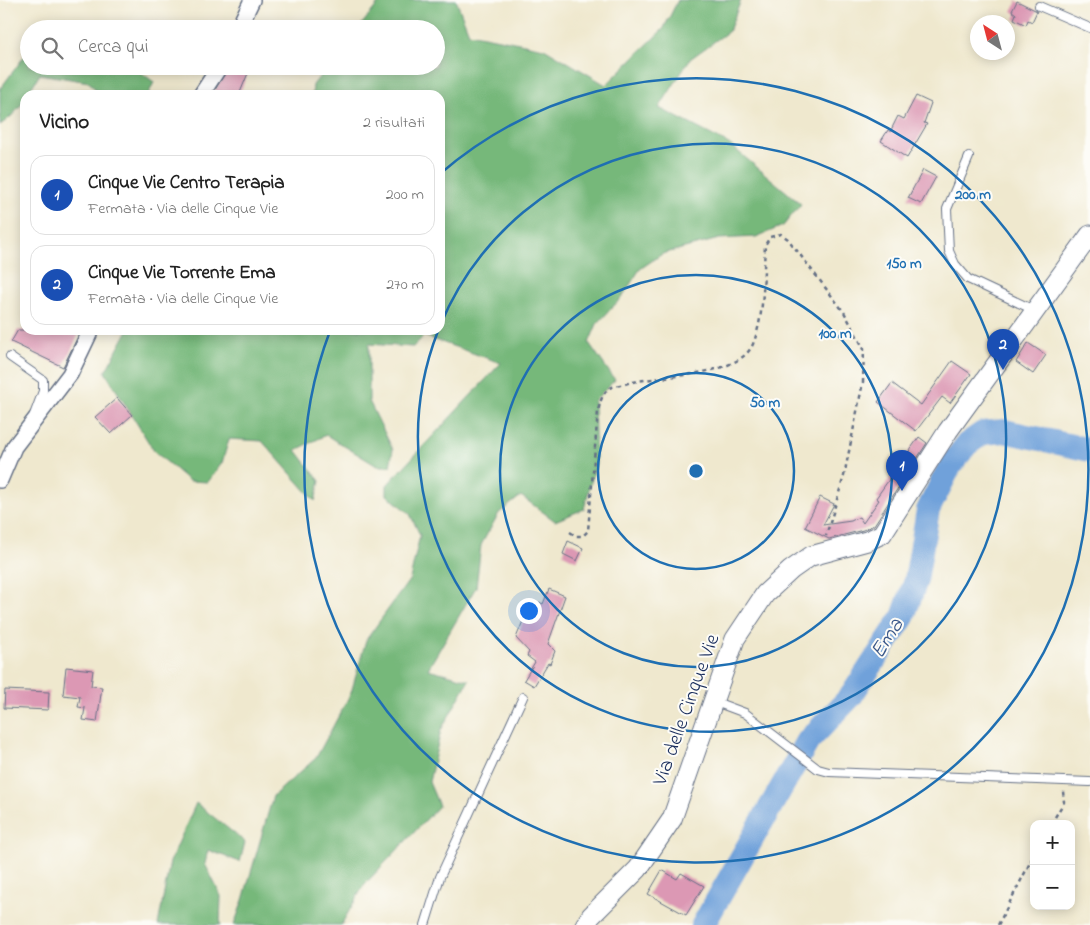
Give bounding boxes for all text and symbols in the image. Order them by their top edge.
north arrow [970,15,1015,60]
search box [20,20,445,75]
icon: search [38,34,66,62]
text: Cerca qui [78,34,148,61]
text: Vicino [40,108,89,138]
text: 2 risultati [363,111,425,135]
text: Cinque Vie Centro Terapia [88,170,285,197]
text: 1 [54,183,60,207]
text: 200 m [386,183,424,207]
text: 200 m [954,184,991,206]
text: Fermata · Via delle Cinque Vie [88,197,278,221]
text: 150 m [886,253,922,275]
text: Cinque Vie Torrente Ema [88,260,276,287]
text: 2 [53,273,61,297]
text: 270 m [386,273,424,297]
text: Fermata · Via delle Cinque Vie [88,287,278,311]
text: 100 m [818,323,852,345]
pin: 2 [987,329,1019,370]
text: 50 m [750,392,781,414]
pin: 1 [886,450,918,491]
centre of rings [687,462,705,480]
your location [516,598,542,624]
water label: Ema [863,612,913,665]
street label: Via delle Cinque Vie [645,629,729,791]
map controls [1030,820,1075,910]
button: + [1030,820,1075,865]
button: − [1030,865,1075,910]

